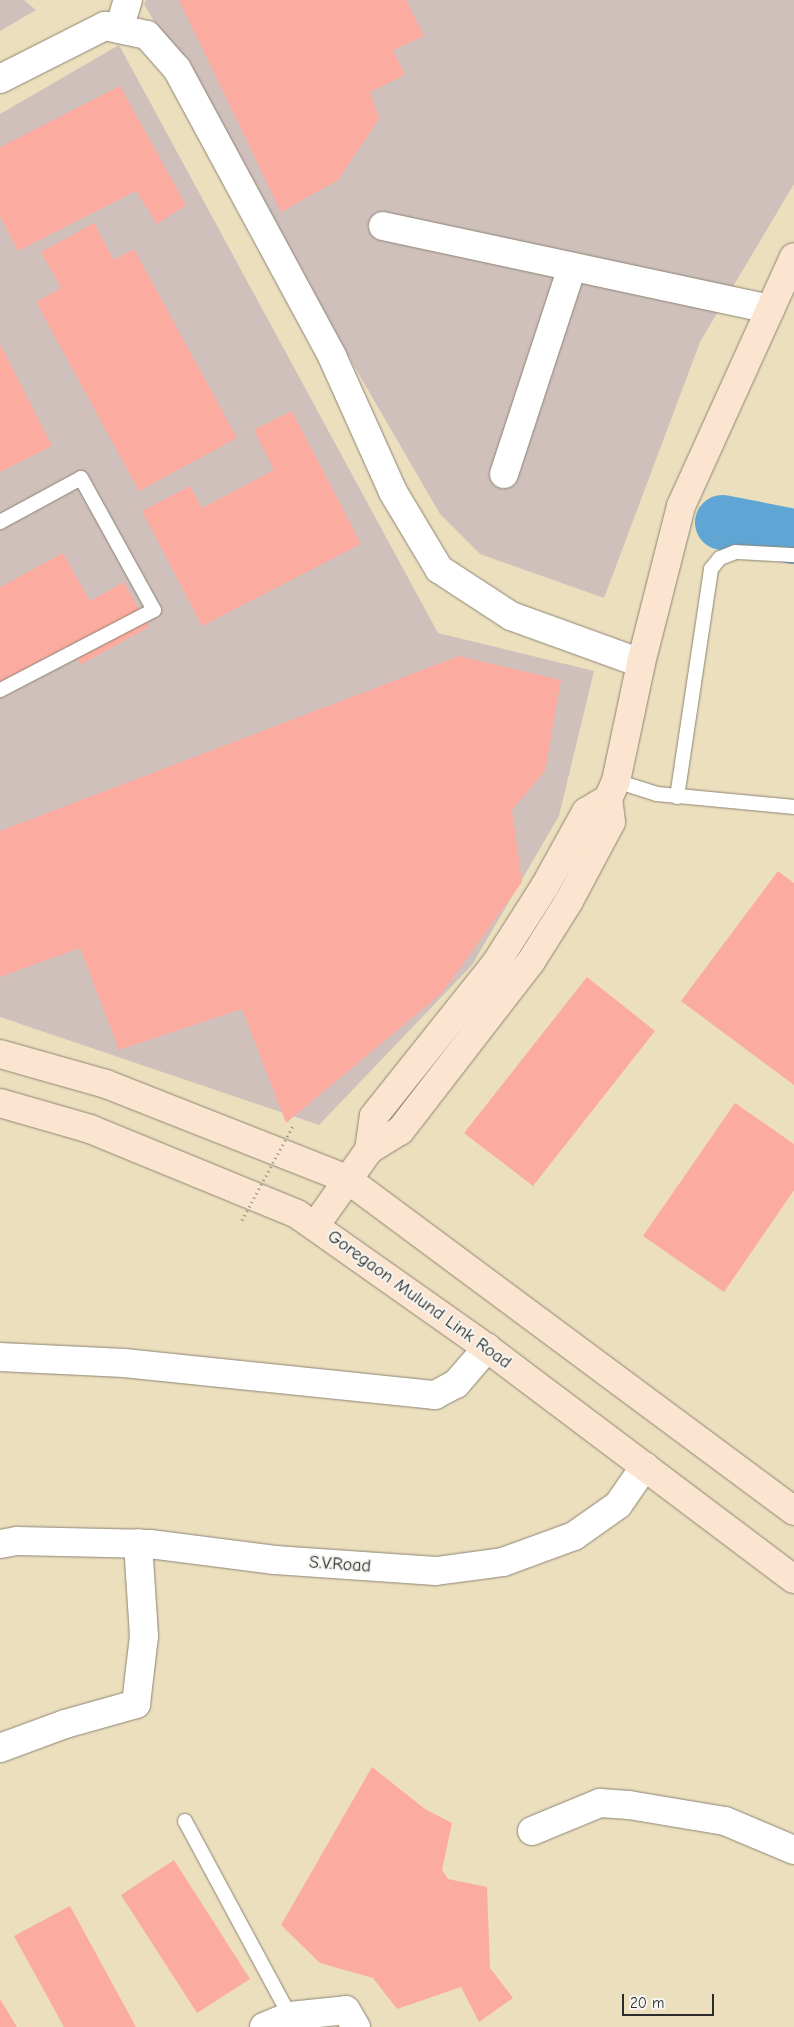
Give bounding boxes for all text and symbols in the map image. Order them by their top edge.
street label: Goregaon Mulund Link Road [323,1226,515,1374]
street label: S.V.Road [308,1552,372,1578]
scale bar [624,1984,716,2016]
text: 20 m [630,1994,664,2012]

